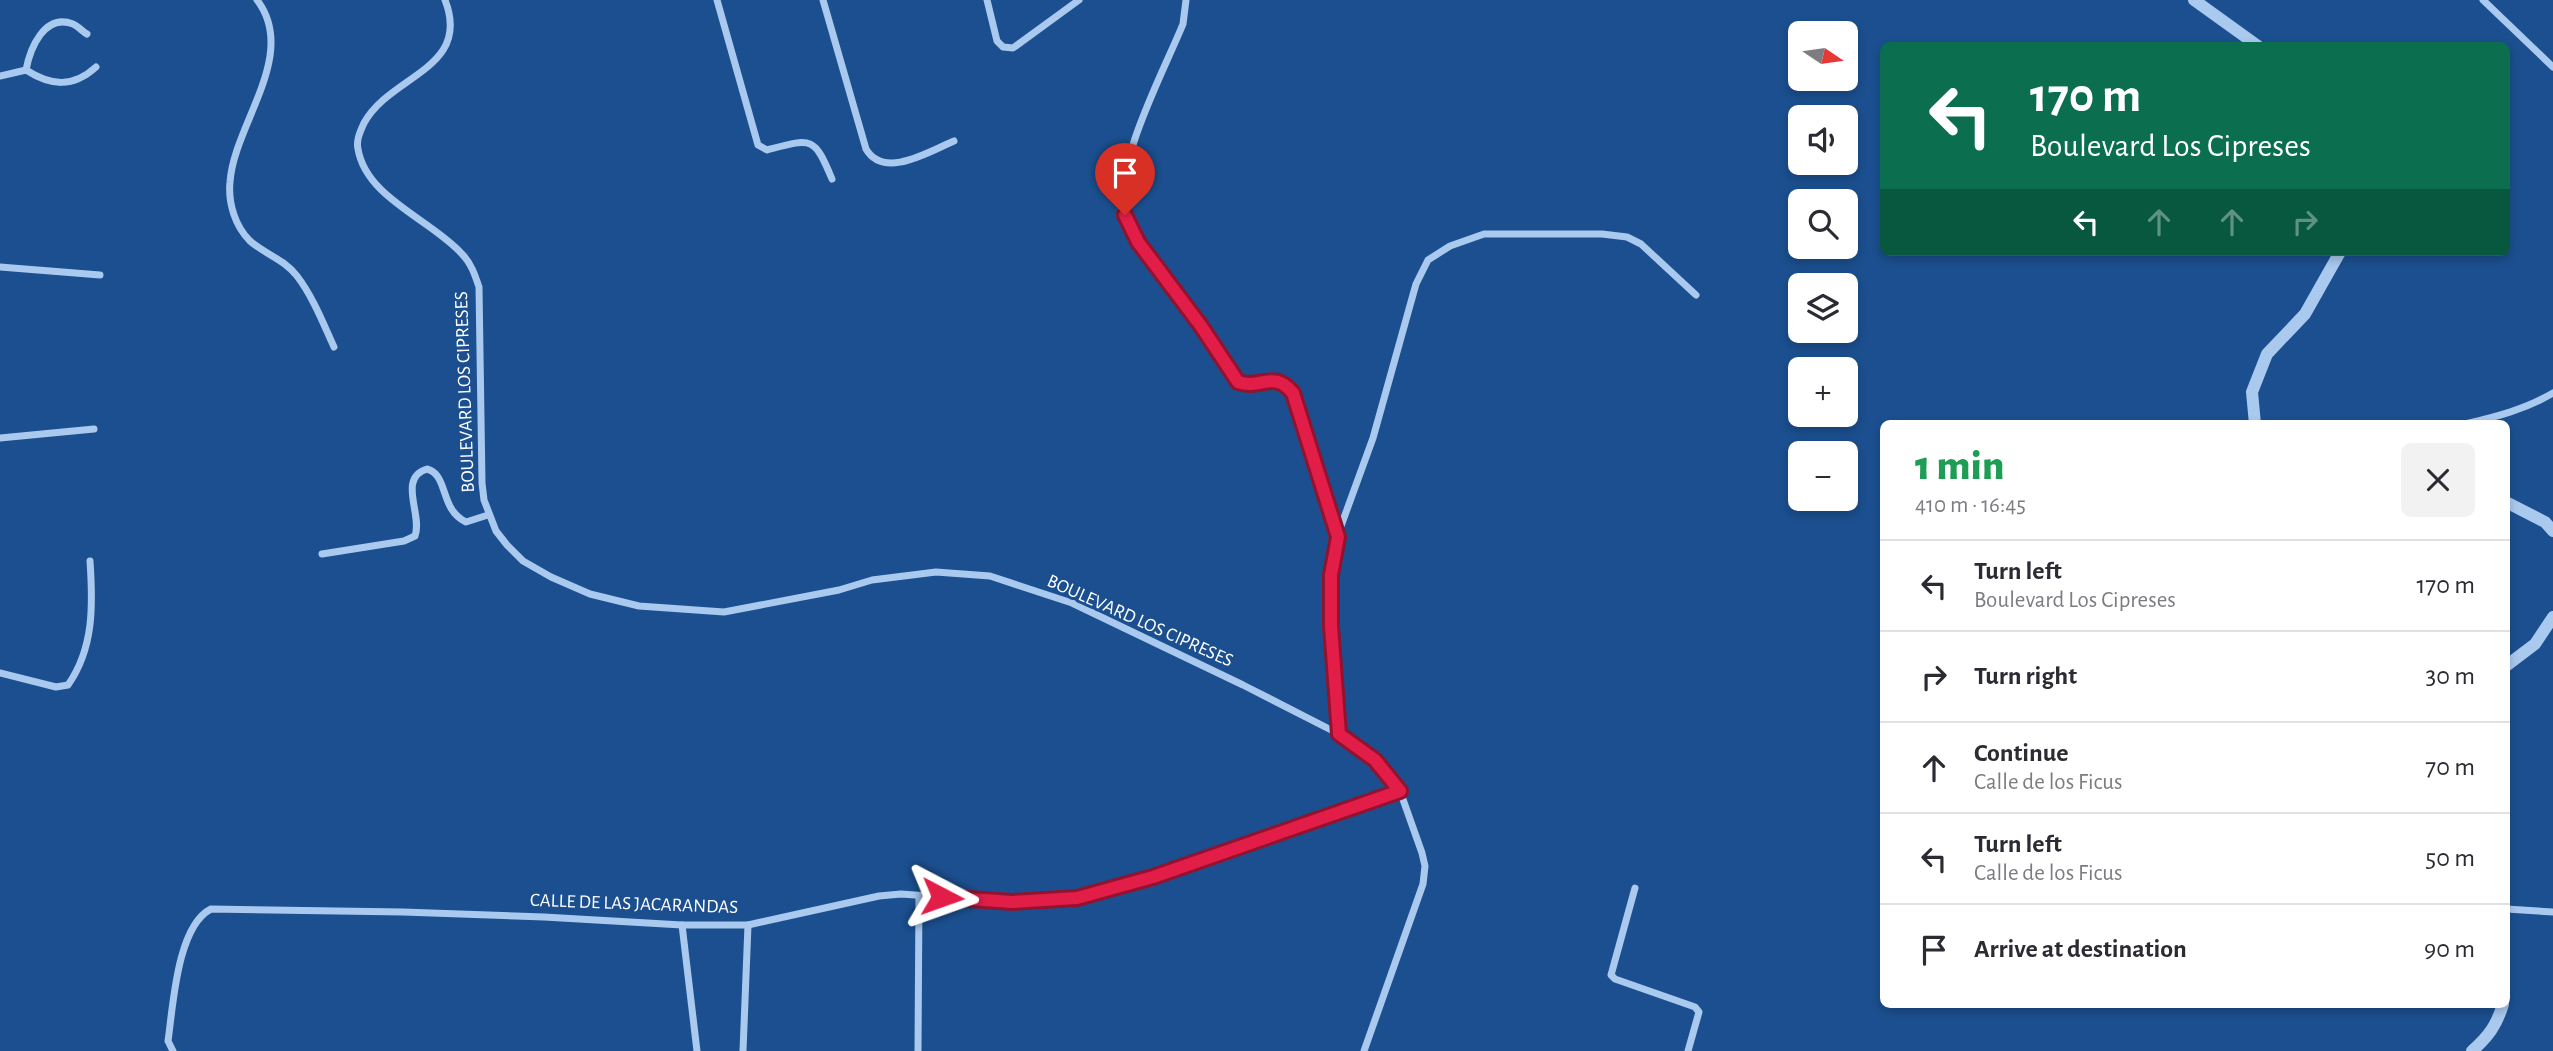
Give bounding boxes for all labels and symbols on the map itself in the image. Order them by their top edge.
north arrow [1788,21,1858,91]
pin [1095,143,1155,215]
street label: BOULEVARD LOS CIPRESES [452,291,478,493]
street label: BOULEVARD LOS CIPRESES [1044,571,1236,671]
position arrow [905,860,979,934]
street label: CALLE DE LAS JACARANDAS [530,891,739,917]

